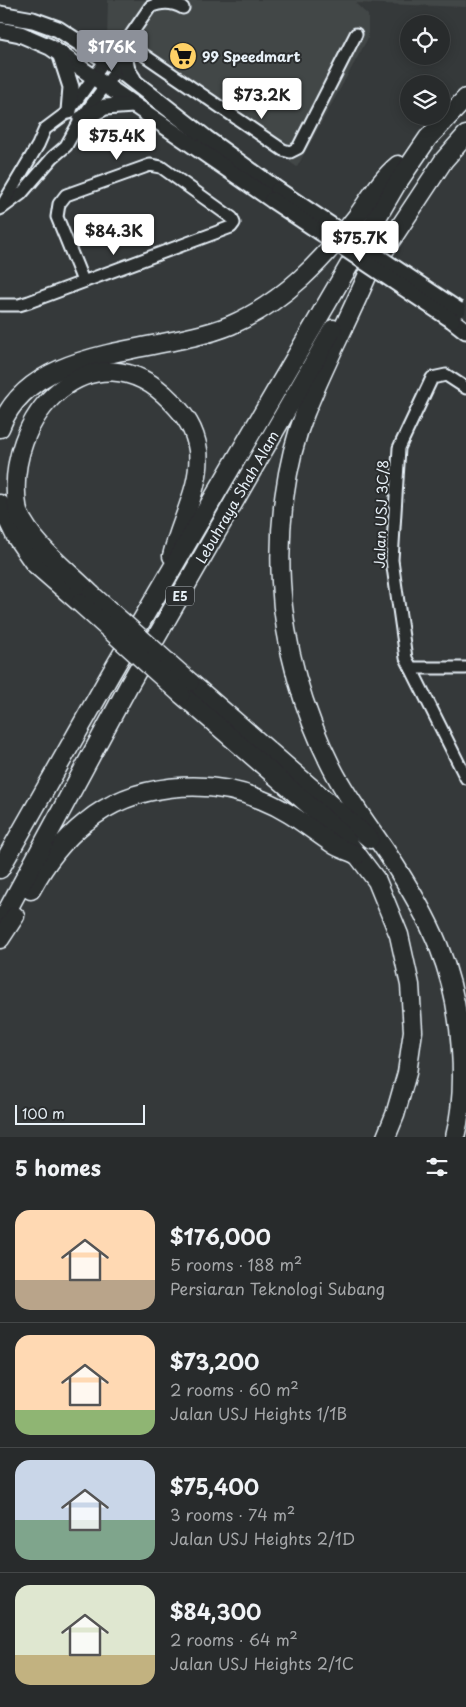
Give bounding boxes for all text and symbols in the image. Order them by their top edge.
map controls [400,15,450,125]
button: locate [400,15,450,65]
pin: $176K [77,30,147,72]
text: $176K [88,34,136,58]
supermarket icon: 99 Speedmart [168,41,198,71]
place label: 99 Speedmart [202,46,301,67]
button: layers [400,75,450,125]
pin: $73.2K [221,78,303,120]
text: $73.2K [233,82,291,106]
pin: $75.4K [76,119,158,161]
text: $75.4K [89,123,145,147]
pin: $84.3K [73,214,155,256]
text: $84.3K [85,218,143,242]
pin: $75.7K [319,220,401,263]
text: $75.7K [333,225,387,249]
street label: Lebuhraya Shah Alam [190,427,284,567]
street label: Jalan USJ 3C/8 [369,459,393,569]
road number: E5 [166,586,194,606]
scale bar [15,1102,145,1125]
text: 100 m [22,1103,65,1124]
text: 5 homes [15,1151,101,1183]
icon: filters [423,1153,451,1181]
text: $176,000 [170,1220,271,1252]
icon: home [55,1230,115,1290]
text: 5 rooms · 188 m² [170,1252,302,1276]
text: Persiaran Teknologi Subang [170,1276,385,1300]
text: $73,200 [170,1345,259,1377]
icon: home [55,1355,115,1415]
text: 2 rooms · 60 m² [170,1377,299,1401]
text: Jalan USJ Heights 1/1B [170,1401,347,1425]
text: $75,400 [170,1470,259,1502]
icon: home [55,1480,115,1540]
text: 3 rooms · 74 m² [170,1502,295,1526]
text: Jalan USJ Heights 2/1D [170,1526,355,1550]
text: $84,300 [170,1595,261,1627]
icon: home [55,1605,115,1665]
text: 2 rooms · 64 m² [170,1627,298,1651]
text: Jalan USJ Heights 2/1C [170,1651,354,1675]

